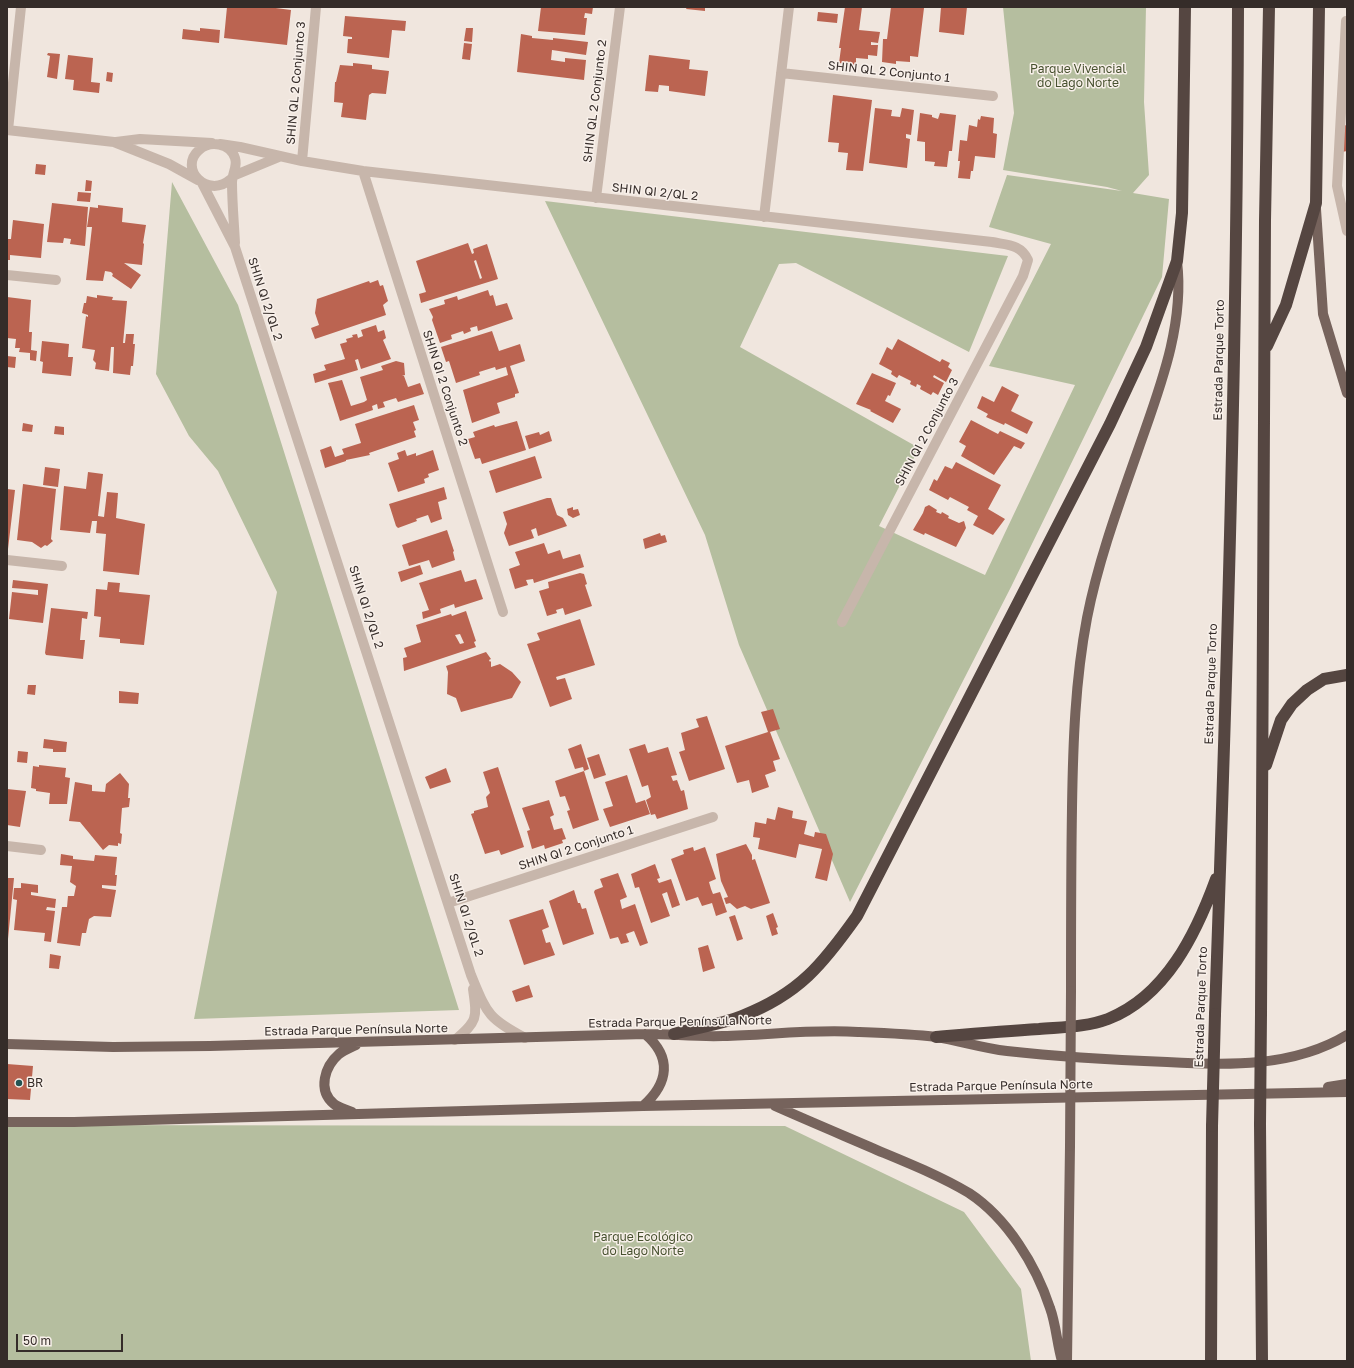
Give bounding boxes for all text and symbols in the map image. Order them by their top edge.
street label: SHIN QL 2 Conjunto 3 [283,21,309,145]
street label: SHIN QL 2 Conjunto 2 [580,39,610,163]
street label: SHIN QL 2 Conjunto 1 [827,58,951,86]
park label: Parque Vivencial do Lago Norte [1030,62,1126,90]
street label: SHIN QI 2/QL 2 [611,180,699,204]
street label: SHIN QI 2/QL 2 [245,256,285,342]
street label: Estrada Parque Torto [1211,299,1227,421]
street label: SHIN QI 2 Conjunto 2 [419,328,471,448]
street label: SHIN QI 2 Conjunto 3 [892,375,962,489]
street label: SHIN QI 2/QL 2 [346,564,386,650]
street label: Estrada Parque Torto [1202,623,1220,745]
street label: SHIN QI 2 Conjunto 1 [517,823,635,873]
street label: SHIN QI 2/QL 2 [446,872,486,958]
street label: Estrada Parque Torto [1192,946,1210,1068]
street label: Estrada Parque Península Norte [588,1013,772,1031]
street label: Estrada Parque Península Norte [264,1021,448,1039]
place label: BR [27,1076,43,1090]
street label: Estrada Parque Península Norte [909,1077,1093,1095]
marker: BR [14,1078,24,1088]
park label: Parque Ecológico do Lago Norte [593,1230,693,1258]
scale bar [18,1326,125,1352]
text: 50 m [23,1333,51,1348]

